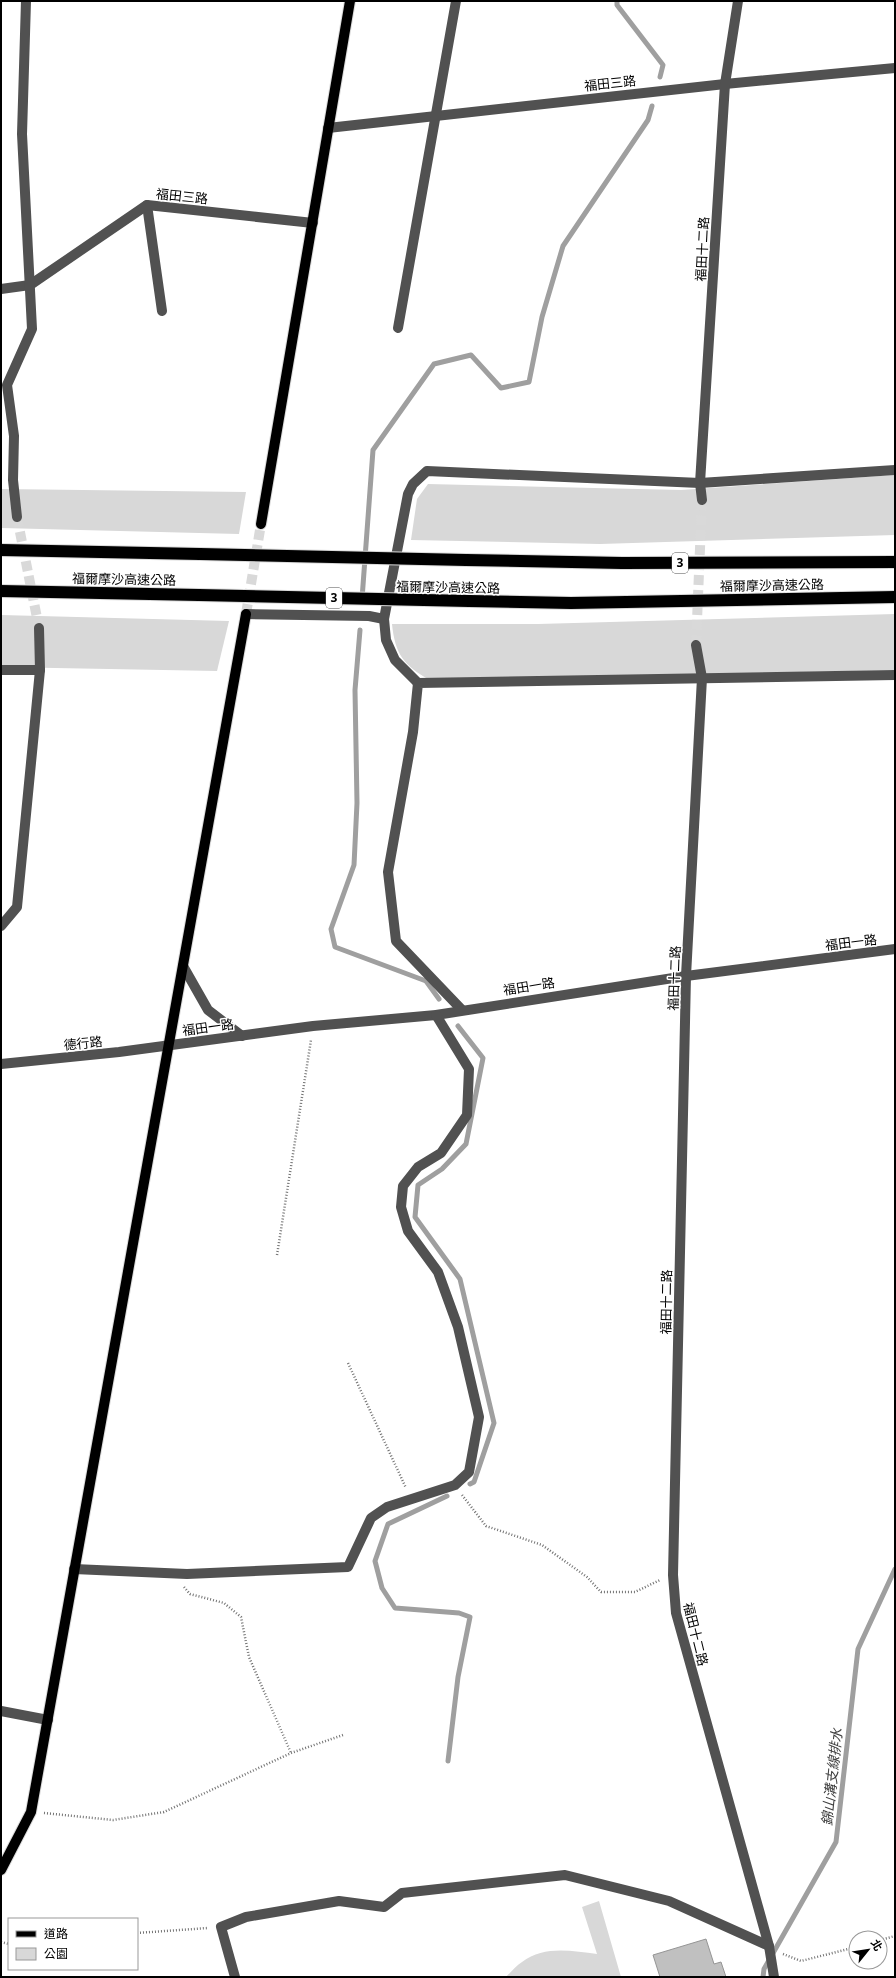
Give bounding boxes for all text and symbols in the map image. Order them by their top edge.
street label: 福田三路 [583,71,637,95]
street label: 福田三路 [155,184,209,208]
street label: 福田十二路 [691,216,713,282]
road number: 3 [672,553,688,573]
street label: 福爾摩沙高速公路 [72,569,176,589]
street label: 福爾摩沙高速公路 [720,575,824,595]
street label: 福爾摩沙高速公路 [396,577,500,597]
road number: 3 [326,588,342,608]
street label: 福田一路 [824,930,878,954]
street label: 福田十二路 [664,945,684,1011]
street label: 福田一路 [502,973,556,999]
street label: 福田一路 [181,1014,235,1040]
street label: 德行路 [63,1032,103,1054]
street label: 福田十二路 [656,1269,676,1335]
street label: 福田十二路 [679,1600,713,1668]
water label: 錦山溝支線排水 [817,1726,846,1827]
legend [8,1918,138,1970]
text: 道路 [44,1925,68,1942]
north arrow [848,1930,888,1970]
text: 北 [868,1936,886,1953]
text: 公園 [44,1945,68,1962]

